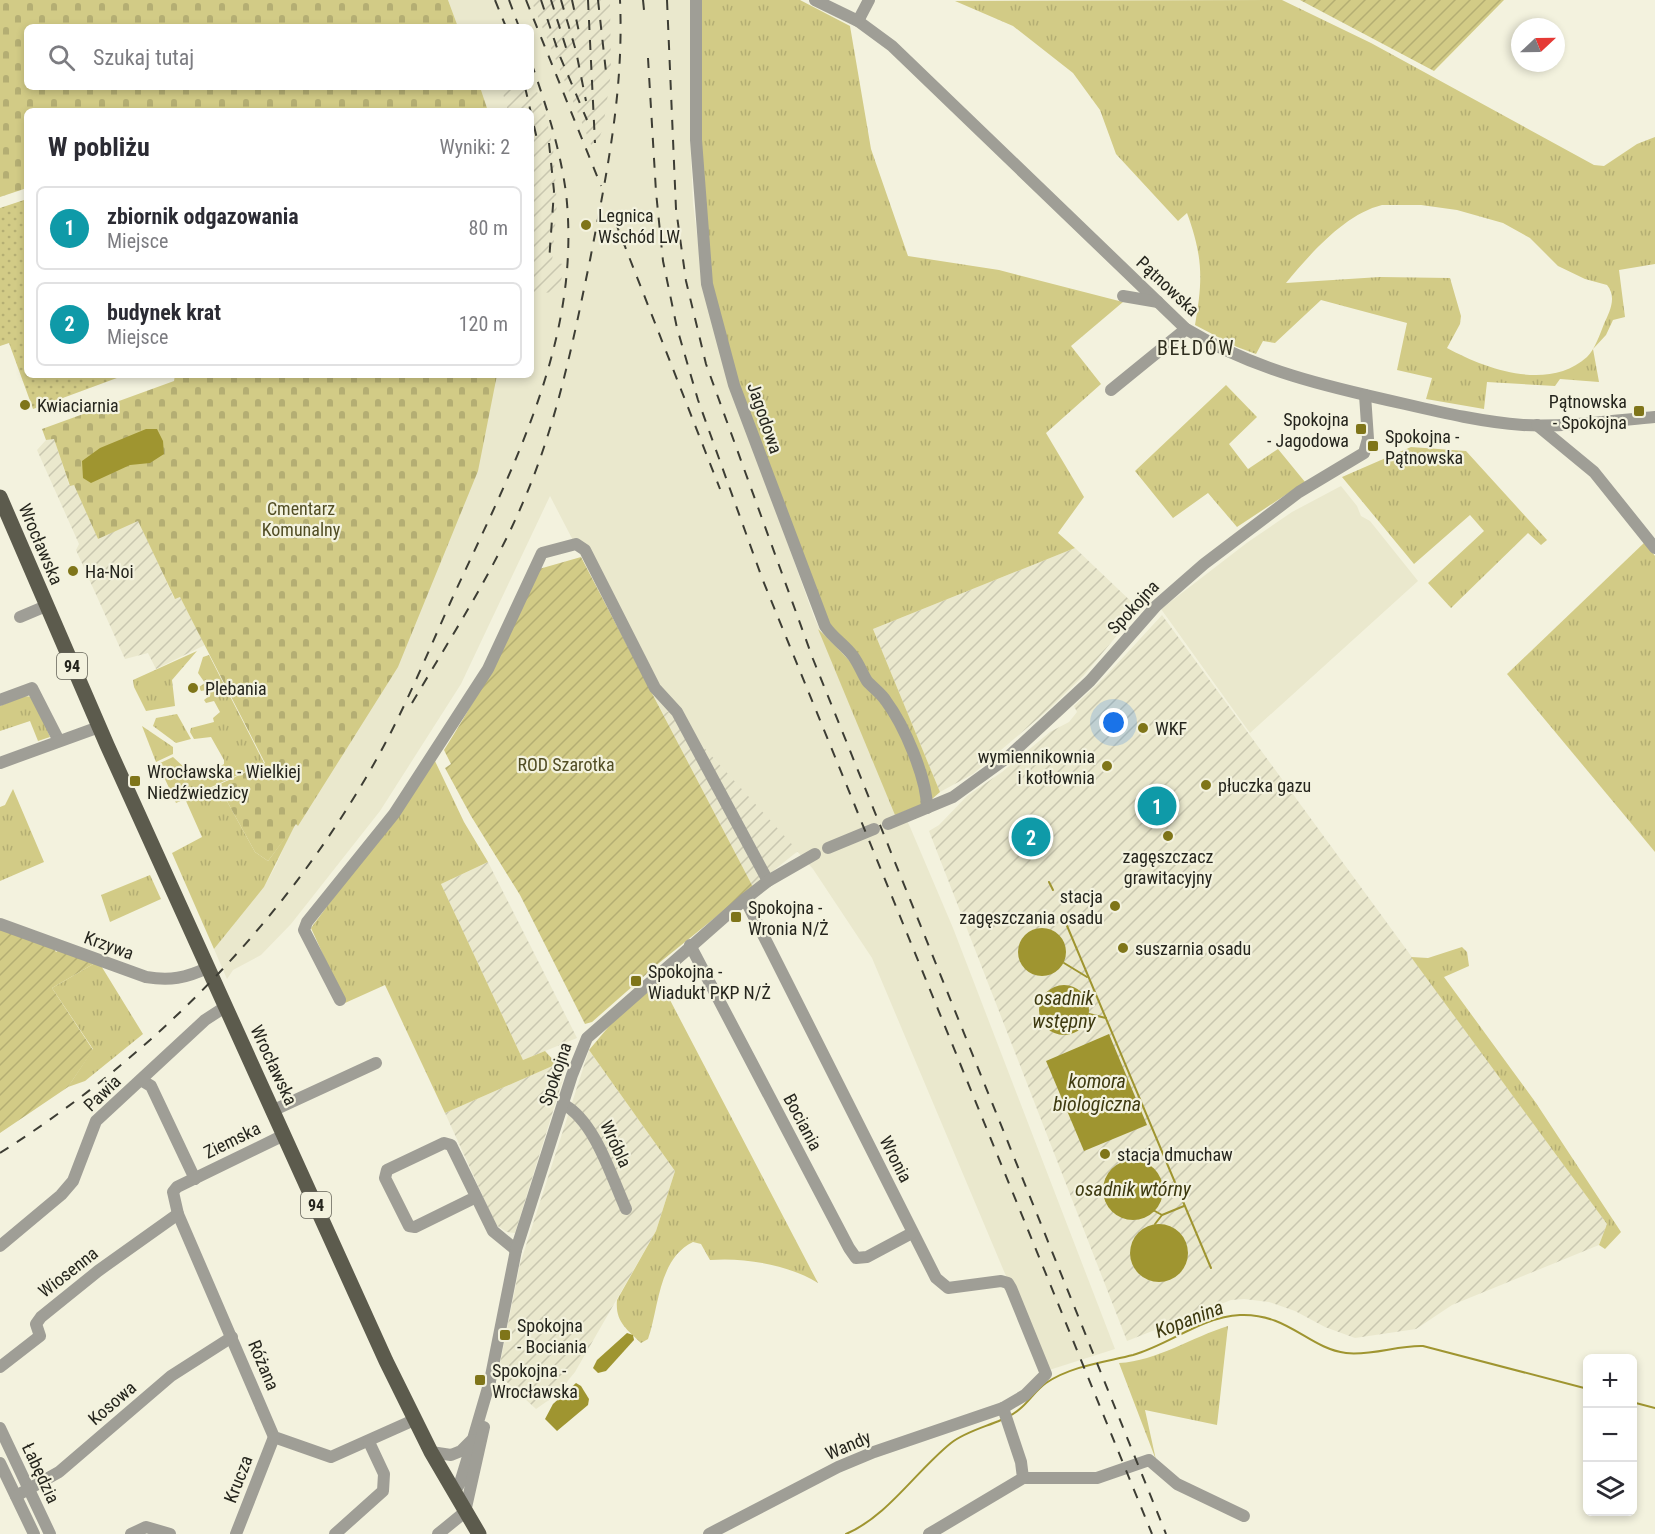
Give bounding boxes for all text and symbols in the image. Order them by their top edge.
north arrow [1511,18,1565,72]
search box [24,24,534,90]
icon: search [45,41,78,74]
text: Szukaj tutaj [93,45,194,70]
text: W pobliżu [48,132,150,162]
text: Wyniki: 2 [439,135,510,159]
text: zbiornik odgazowania [107,204,299,229]
place label: Legnica Wschód LW [598,205,680,247]
text: 1 [64,216,75,240]
text: 80 m [469,216,508,240]
marker: Legnica Wschód LW [579,218,593,232]
text: Miejsce [107,229,168,253]
street label: Pątnowska [1132,252,1204,320]
text: budynek krat [107,300,221,325]
text: 2 [64,312,75,336]
text: 120 m [459,312,508,336]
text: Miejsce [107,325,168,349]
district label: BEŁDÓW [1157,336,1235,360]
street label: Jagodowa [743,380,787,456]
place label: Pątnowska - Spokojna [1549,391,1627,433]
place label: Kwiaciarnia [37,395,119,416]
marker: Kwiaciarnia [18,398,32,412]
marker: Pątnowska - Spokojna [1632,404,1646,418]
place label: Spokojna - Jagodowa [1267,409,1349,451]
marker: Spokojna - Jagodowa [1354,422,1368,436]
place label: Spokojna - Pątnowska [1385,426,1463,468]
marker: Spokojna - Pątnowska [1366,439,1380,453]
park label: Cmentarz Komunalny [262,498,341,540]
street label: Wrocławska [15,500,67,588]
place label: Ha-Noi [85,561,134,582]
marker: Ha-Noi [66,564,80,578]
street label: Spokojna [1103,576,1163,638]
road number: 94 [57,653,87,679]
place label: Plebania [205,678,267,699]
marker: Plebania [186,681,200,695]
your location [1099,708,1128,737]
place label: WKF [1155,718,1188,739]
marker: WKF [1136,721,1150,735]
place label: wymiennikownia i kotłownia [978,746,1095,788]
park label: ROD Szarotka [517,754,615,775]
marker: wymiennikownia i kotłownia [1100,759,1114,773]
place label: Wrocławska - Wielkiej Niedźwiedzicy [147,761,301,803]
marker: Wrocławska - Wielkiej Niedźwiedzicy [128,774,142,788]
place label: płuczka gazu [1218,775,1311,796]
marker: płuczka gazu [1199,778,1213,792]
pin: 1 [1138,784,1176,828]
pin: 2 [1012,814,1050,860]
marker: zagęszczacz grawitacyjny [1161,829,1175,843]
place label: zagęszczacz grawitacyjny [1123,846,1214,888]
place label: stacja zagęszczania osadu [959,886,1103,928]
place label: Spokojna - Wronia N/Ż [748,897,829,939]
marker: stacja zagęszczania osadu [1108,899,1122,913]
marker: Spokojna - Wronia N/Ż [729,910,743,924]
street label: Krzywa [81,926,137,964]
place label: suszarnia osadu [1135,938,1251,959]
marker: suszarnia osadu [1116,941,1130,955]
place label: Spokojna - Wiadukt PKP N/Ż [648,961,771,1003]
marker: Spokojna - Wiadukt PKP N/Ż [629,974,643,988]
water label: osadnik wstępny [1032,986,1097,1033]
street label: Wrocławska [246,1022,302,1108]
street label: Spokojna [534,1039,576,1109]
water label: komora biologiczna [1053,1069,1141,1116]
street label: Pawia [79,1071,125,1115]
street label: Bociania [779,1090,827,1154]
street label: Ziemska [200,1117,264,1163]
street label: Wróbla [596,1117,636,1171]
street label: Wronia [875,1132,917,1186]
place label: stacja dmuchaw [1117,1144,1233,1165]
marker: stacja dmuchaw [1098,1147,1112,1161]
water label: osadnik wtórny [1075,1177,1192,1201]
road number: 94 [301,1192,331,1218]
street label: Wiosenna [34,1242,102,1302]
water label: Kopanina [1151,1295,1227,1343]
place label: Spokojna - Bociania [517,1315,587,1357]
marker: Spokojna - Bociania [498,1328,512,1342]
street label: Różana [244,1337,284,1393]
map controls [1583,1354,1637,1516]
button: + [1583,1354,1637,1408]
place label: Spokojna - Wrocławska [492,1360,578,1402]
marker: Spokojna - Wrocławska [473,1373,487,1387]
street label: Kosowa [84,1377,140,1429]
button: − [1583,1408,1637,1462]
street label: Wandy [822,1426,874,1464]
street label: Łabędzia [18,1440,64,1506]
street label: Krucza [219,1452,257,1506]
button: layers [1583,1462,1637,1516]

